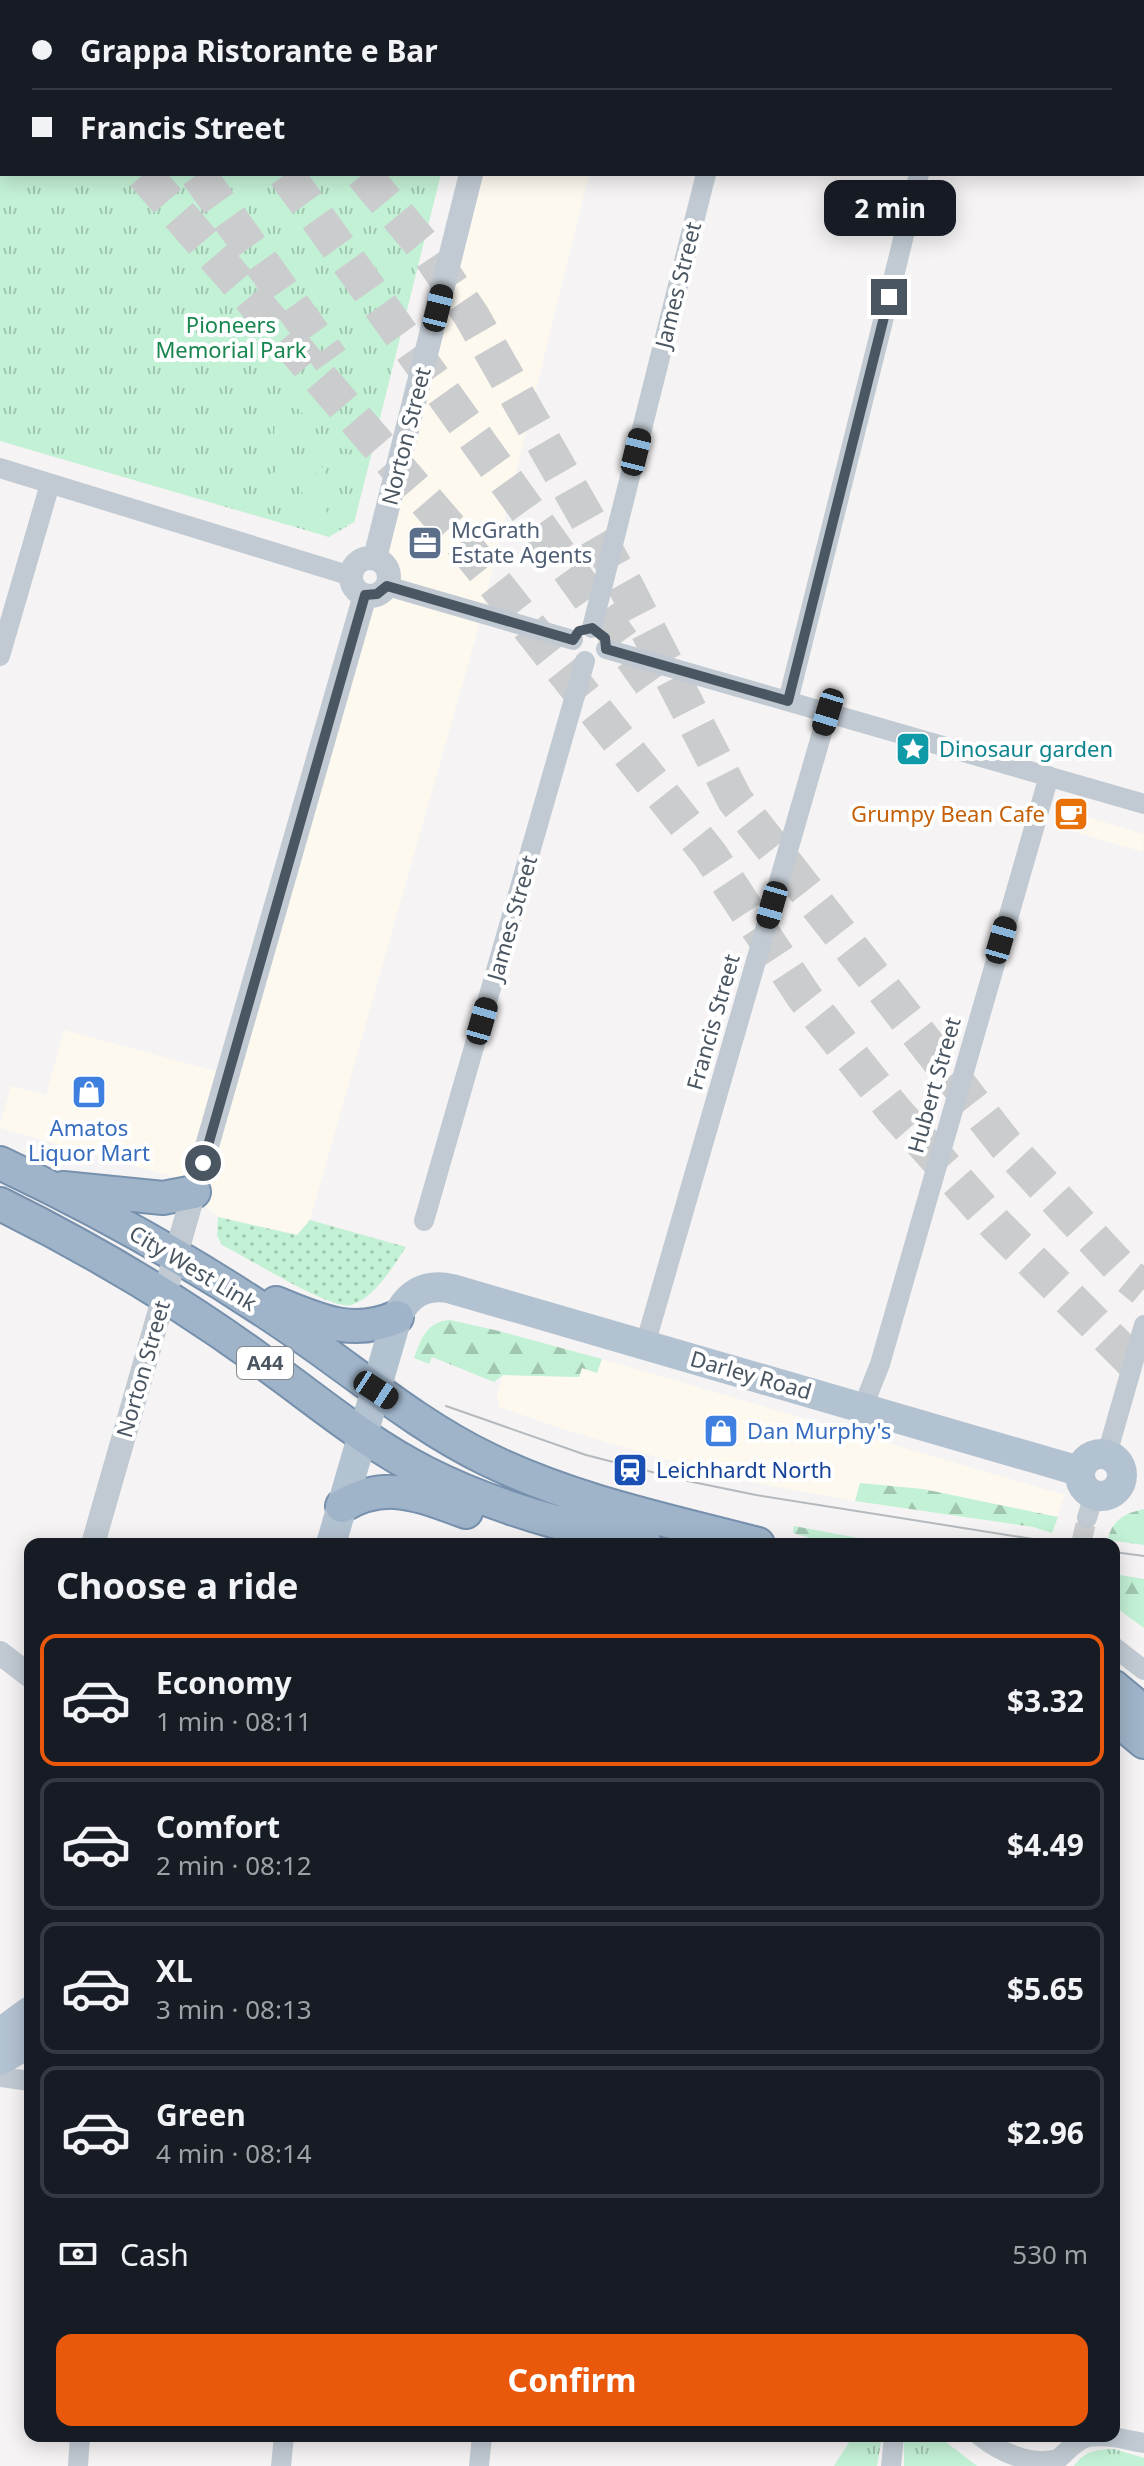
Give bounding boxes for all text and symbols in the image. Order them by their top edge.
text: Grappa Ristorante e Bar [80,30,438,71]
text: Francis Street [80,107,285,148]
callout: 2 min [823,181,955,237]
text: 2 min [854,190,926,226]
street label: James Street [646,218,707,353]
route end [871,279,907,315]
car [421,282,455,334]
park label: Pioneers Memorial Park [155,309,307,364]
street label: Norton Street [373,364,437,508]
car [619,426,653,478]
place label: McGrath Estate Agents [451,514,592,569]
office icon: McGrath Estate Agents [406,524,444,562]
car [810,686,846,738]
place icon: Dinosaur garden [894,730,932,768]
place label: Dinosaur garden [939,733,1113,763]
cafe icon: Grumpy Bean Cafe [1052,795,1090,833]
place label: Grumpy Bean Cafe [851,798,1045,828]
street label: James Street [478,852,543,986]
car [754,879,790,931]
car [983,914,1019,966]
street label: Francis Street [678,950,746,1093]
car [464,995,500,1047]
street label: Hubert Street [899,1013,967,1156]
shop icon: Amatos Liquor Mart [70,1073,108,1111]
place label: Amatos Liquor Mart [28,1112,150,1167]
route start [185,1145,221,1181]
street label: City West Link [124,1217,263,1317]
street label: Norton Street [108,1297,176,1441]
street label: Darley Road [687,1342,815,1406]
road number: A44 [237,1347,293,1379]
car [349,1367,403,1413]
shop icon: Dan Murphy's [702,1412,740,1450]
place label: Dan Murphy's [747,1415,891,1445]
station icon: Leichhardt North [611,1451,649,1489]
place label: Leichhardt North [656,1454,832,1484]
text: Choose a ride [56,1561,298,1610]
text: Economy [156,1662,292,1703]
icon: car [60,1664,132,1736]
text: $3.32 [1007,1680,1084,1721]
text: 1 min · 08:11 [156,1703,312,1739]
text: Comfort [156,1806,280,1847]
icon: car [60,1808,132,1880]
text: $4.49 [1007,1824,1084,1865]
text: 2 min · 08:12 [156,1847,312,1883]
text: XL [156,1950,193,1991]
icon: car [60,1952,132,2024]
text: $5.65 [1007,1968,1084,2009]
text: 3 min · 08:13 [156,1991,312,2027]
text: Green [156,2094,246,2135]
icon: car [60,2096,132,2168]
text: $2.96 [1007,2112,1084,2153]
text: 4 min · 08:14 [156,2135,312,2171]
icon: cash [56,2232,100,2276]
text: Cash [120,2234,189,2275]
text: 530 m [1012,2236,1088,2272]
button: Confirm [56,2334,1088,2426]

